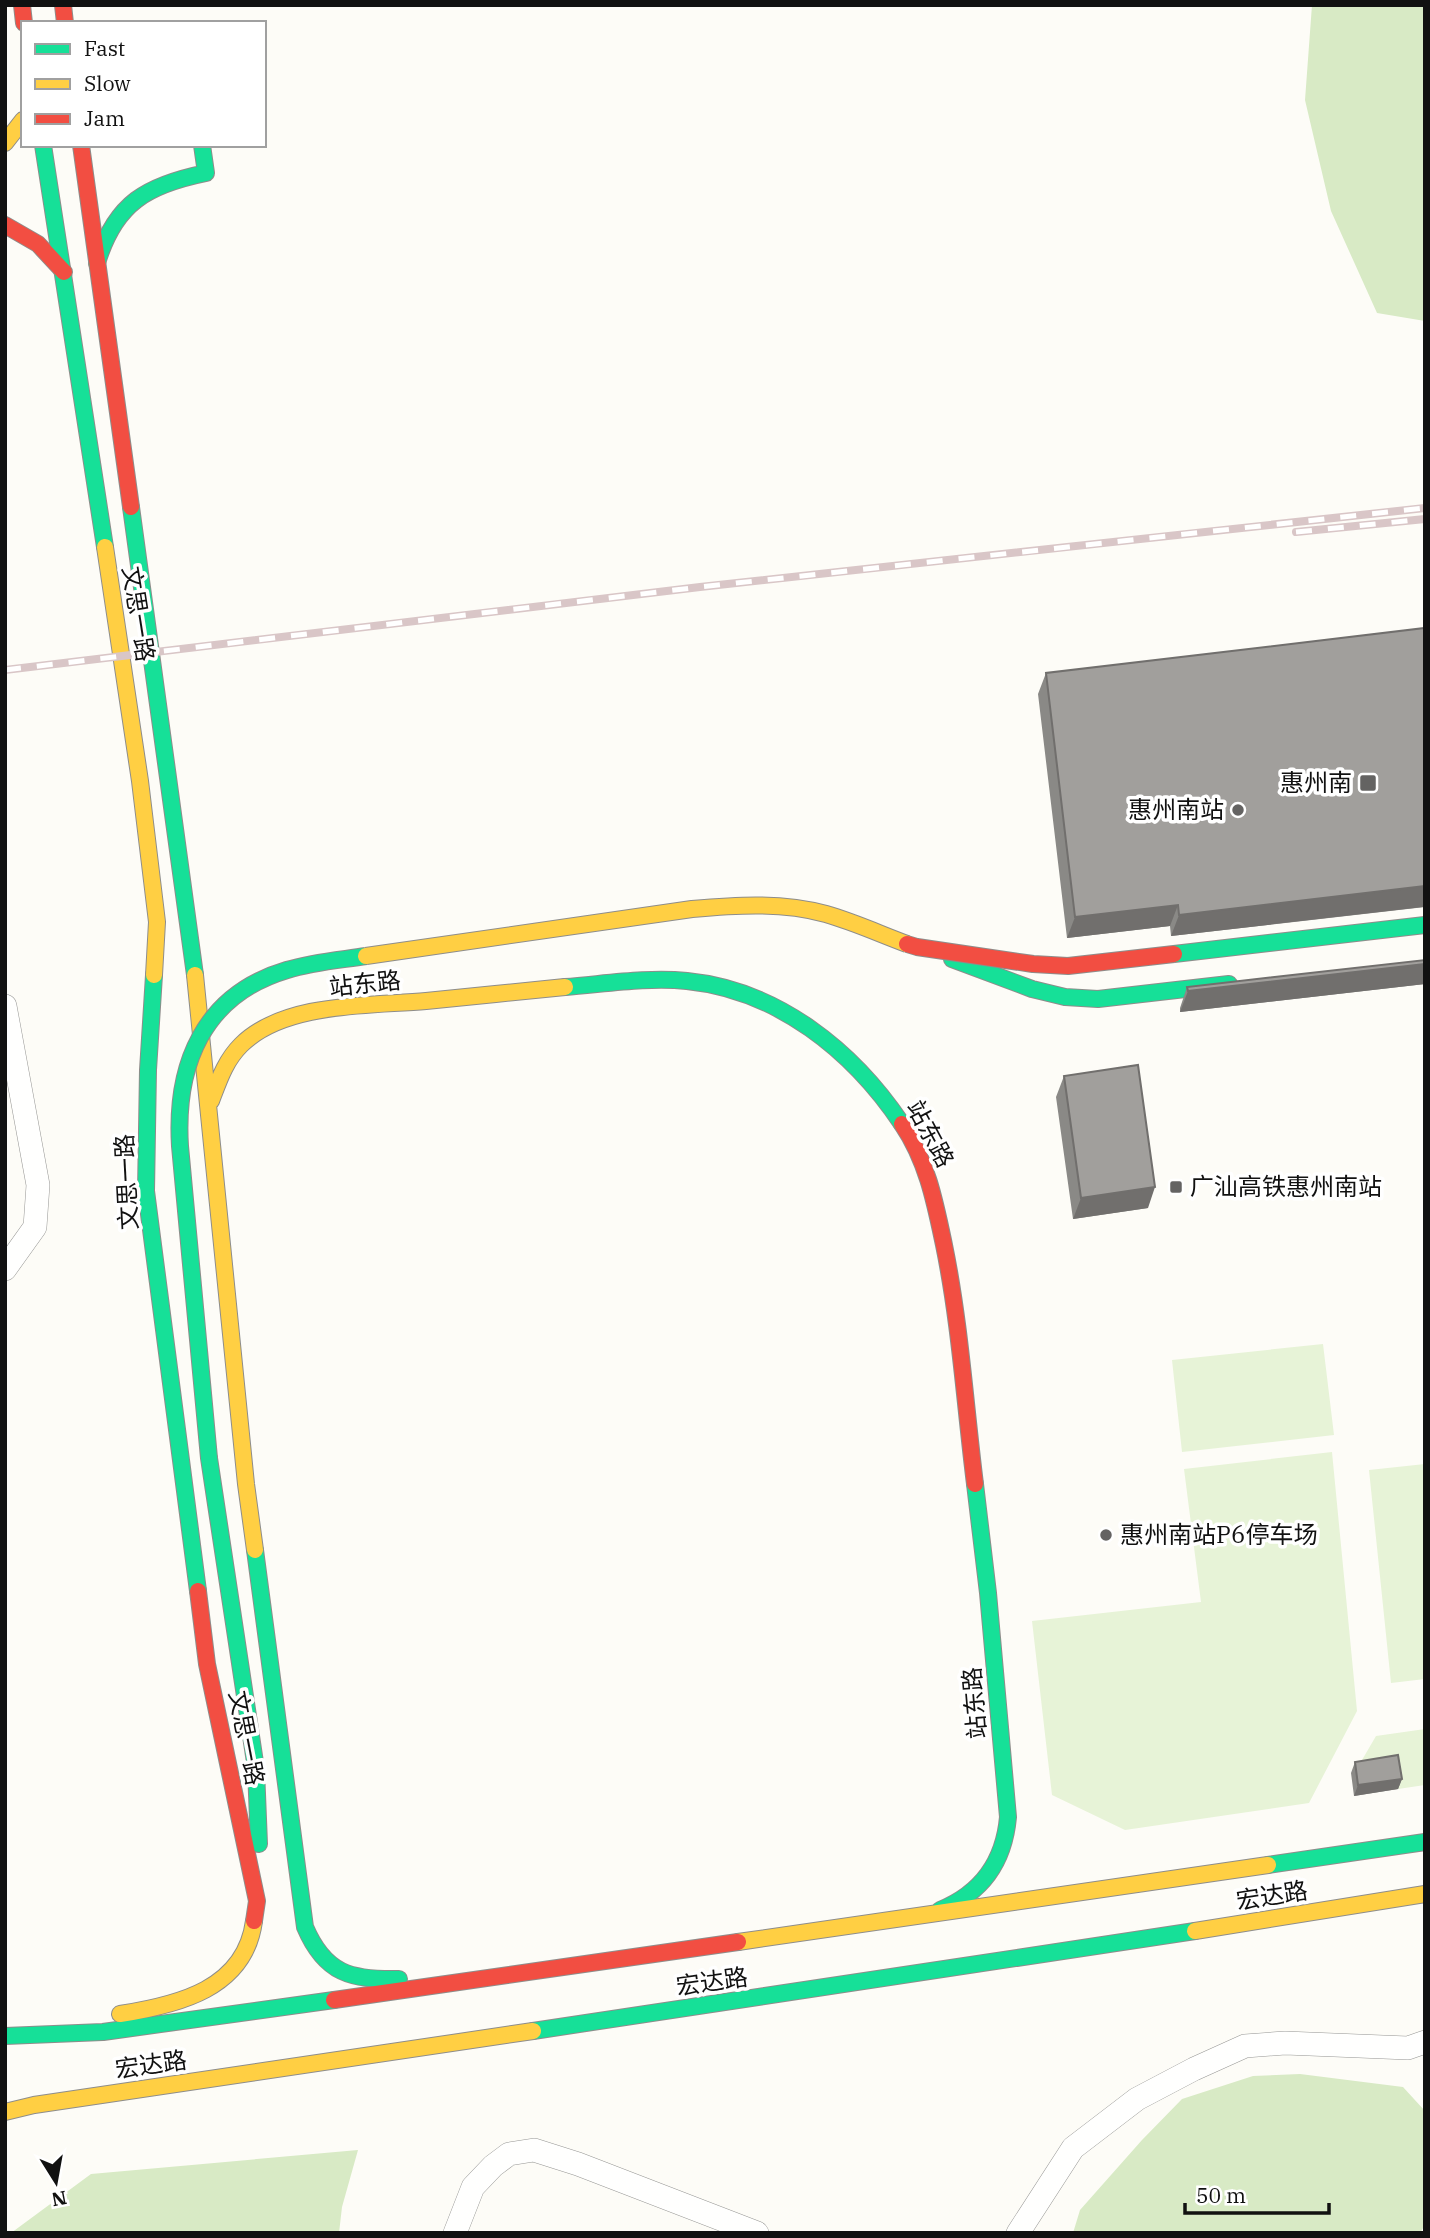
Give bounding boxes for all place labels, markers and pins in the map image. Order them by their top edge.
place label: 惠州南 [1280,766,1352,798]
marker: 惠州南 [1358,773,1378,793]
place label: 惠州南站 [1128,793,1224,825]
marker: 惠州南站 [1230,802,1246,818]
place label: 广汕高铁惠州南站 [1190,1170,1382,1202]
marker: 广汕高铁惠州南站 [1168,1179,1184,1195]
place label: 惠州南站P6停车场 [1120,1518,1317,1550]
marker: 惠州南站P6停车场 [1098,1527,1114,1543]

